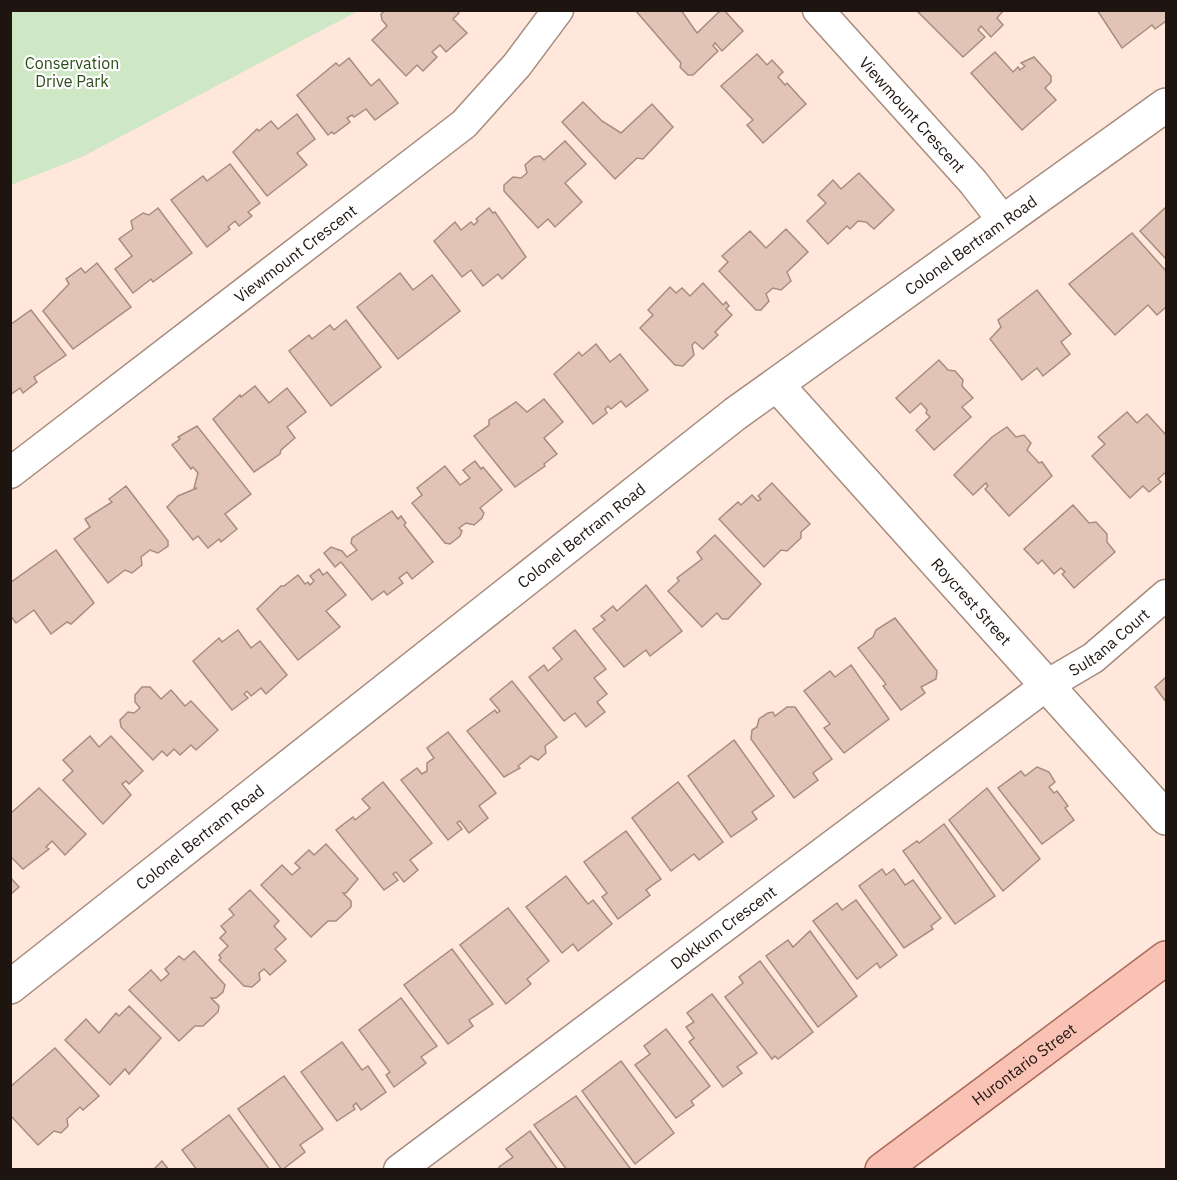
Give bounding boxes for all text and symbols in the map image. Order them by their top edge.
park label: Conservation Drive Park [25,53,119,91]
street label: Viewmount Crescent [855,53,970,177]
street label: Colonel Bertram Road [901,191,1041,299]
street label: Viewmount Crescent [230,200,361,307]
street label: Colonel Bertram Road [513,479,649,592]
street label: Roycrest Street [927,554,1016,649]
street label: Sultana Court [1065,604,1153,680]
street label: Colonel Bertram Road [132,780,268,894]
street label: Dokkum Crescent [666,881,780,973]
street label: Hurontario Street [968,1019,1080,1110]

